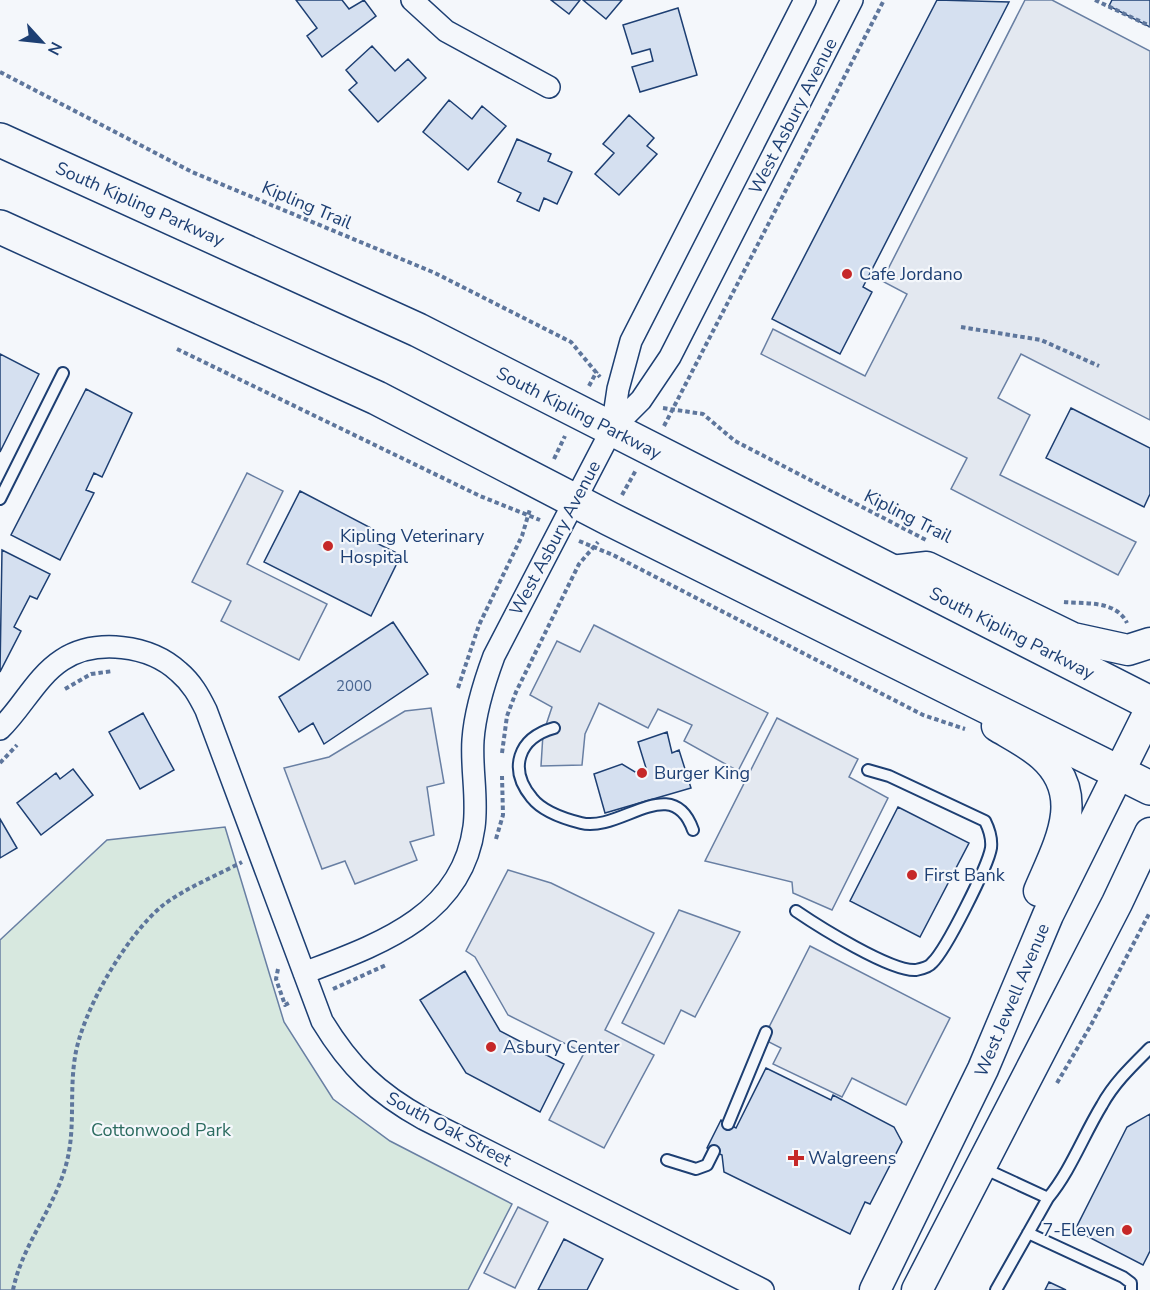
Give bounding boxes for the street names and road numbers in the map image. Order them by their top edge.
street label: West Asbury Avenue [743,34,843,198]
street label: South Kipling Parkway [52,156,229,252]
street label: Kipling Trail [258,175,356,235]
street label: South Kipling Parkway [492,361,666,465]
street label: West Asbury Avenue [504,456,606,620]
street label: Kipling Trail [860,484,957,549]
street label: South Kipling Parkway [925,581,1099,685]
street label: West Jewell Avenue [969,920,1055,1080]
street label: South Oak Street [382,1086,516,1172]

